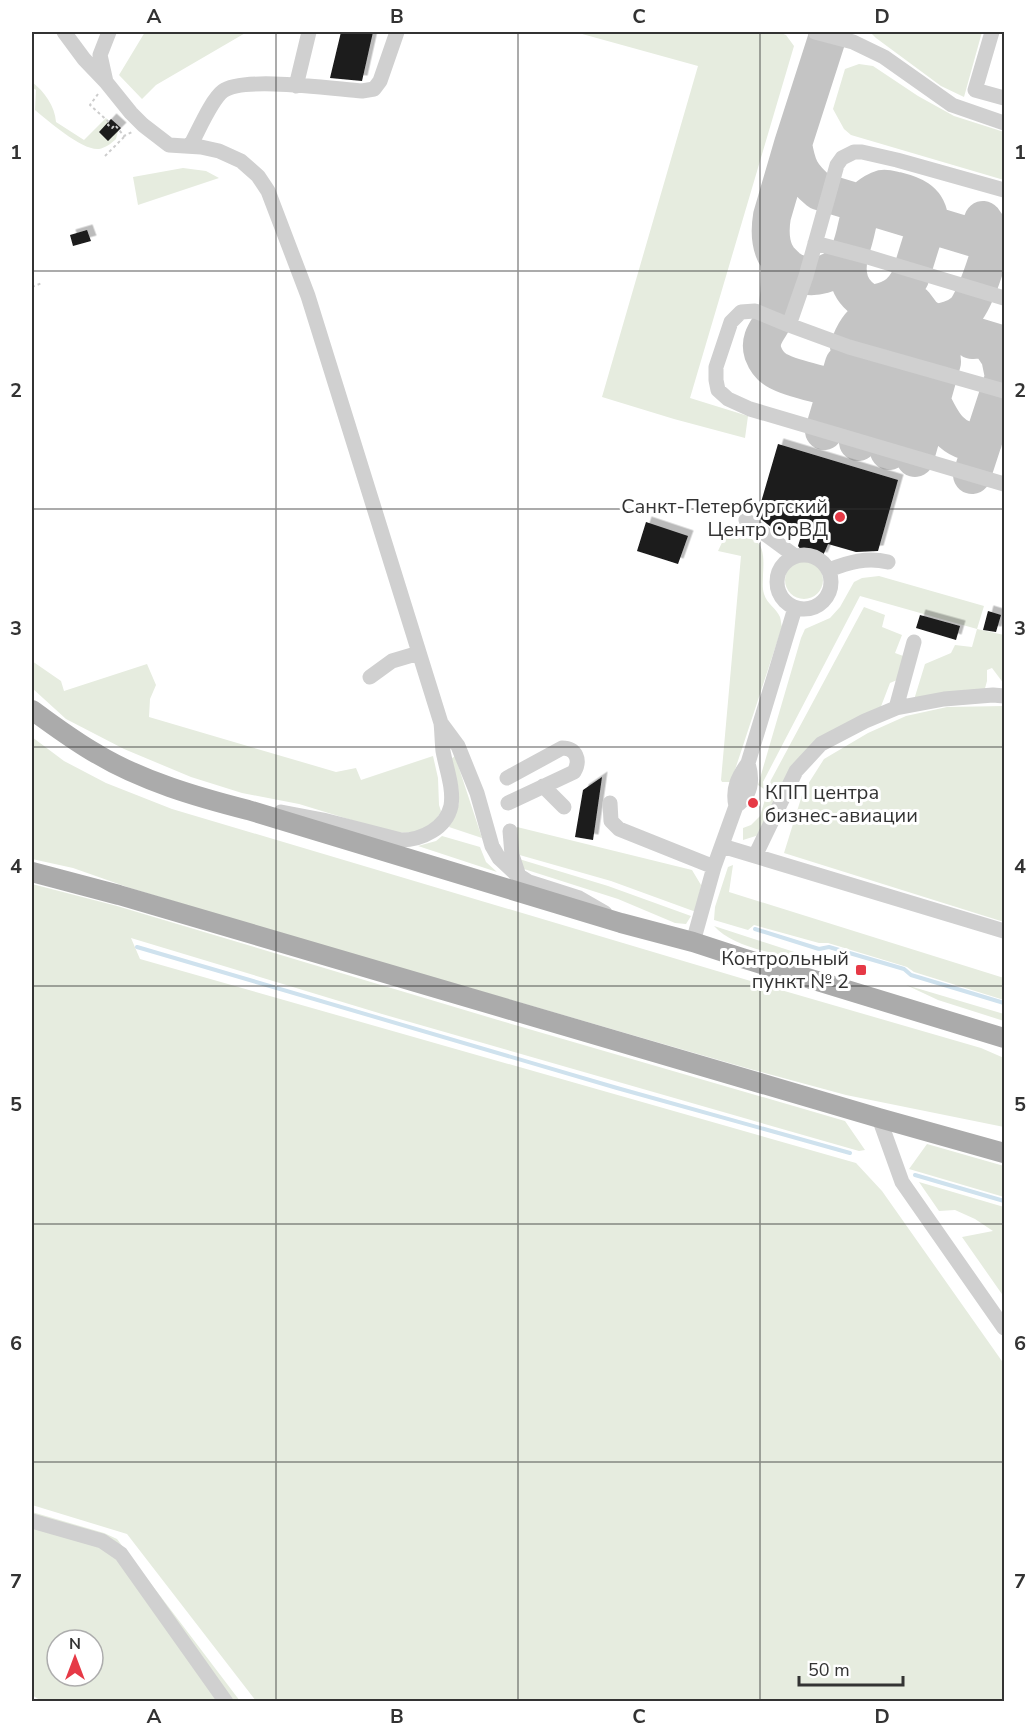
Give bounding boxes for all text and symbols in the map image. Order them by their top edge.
text: A [147,3,162,30]
text: B [390,3,404,30]
text: C [632,3,646,30]
text: D [874,3,890,30]
text: 1 [10,139,22,166]
text: 1 [1014,139,1026,166]
text: 2 [10,377,22,404]
text: 2 [1014,377,1026,404]
place label: Санкт-Петербургский Центр ОрВД [621,493,828,543]
marker: Санкт-Петербургский Центр ОрВД [833,510,847,524]
text: 3 [10,615,22,642]
text: 3 [1014,615,1026,642]
place label: КПП центра бизнес-авиации [765,779,918,829]
marker: КПП центра бизнес-авиации [746,796,760,810]
text: 4 [10,853,22,880]
text: 4 [1014,853,1026,880]
place label: Контрольный пункт № 2 [721,945,849,995]
marker: Контрольный пункт № 2 [854,963,868,977]
text: 5 [10,1091,22,1118]
text: 5 [1014,1091,1026,1118]
text: 6 [10,1330,22,1357]
text: 6 [1014,1330,1026,1357]
text: 7 [10,1568,22,1595]
text: 7 [1014,1568,1026,1595]
north arrow [45,1628,105,1688]
text: N [69,1633,81,1655]
scale bar [799,1649,902,1687]
text: 50 m [808,1658,850,1682]
text: A [147,1703,162,1730]
text: B [390,1703,404,1730]
text: C [632,1703,646,1730]
text: D [874,1703,890,1730]

